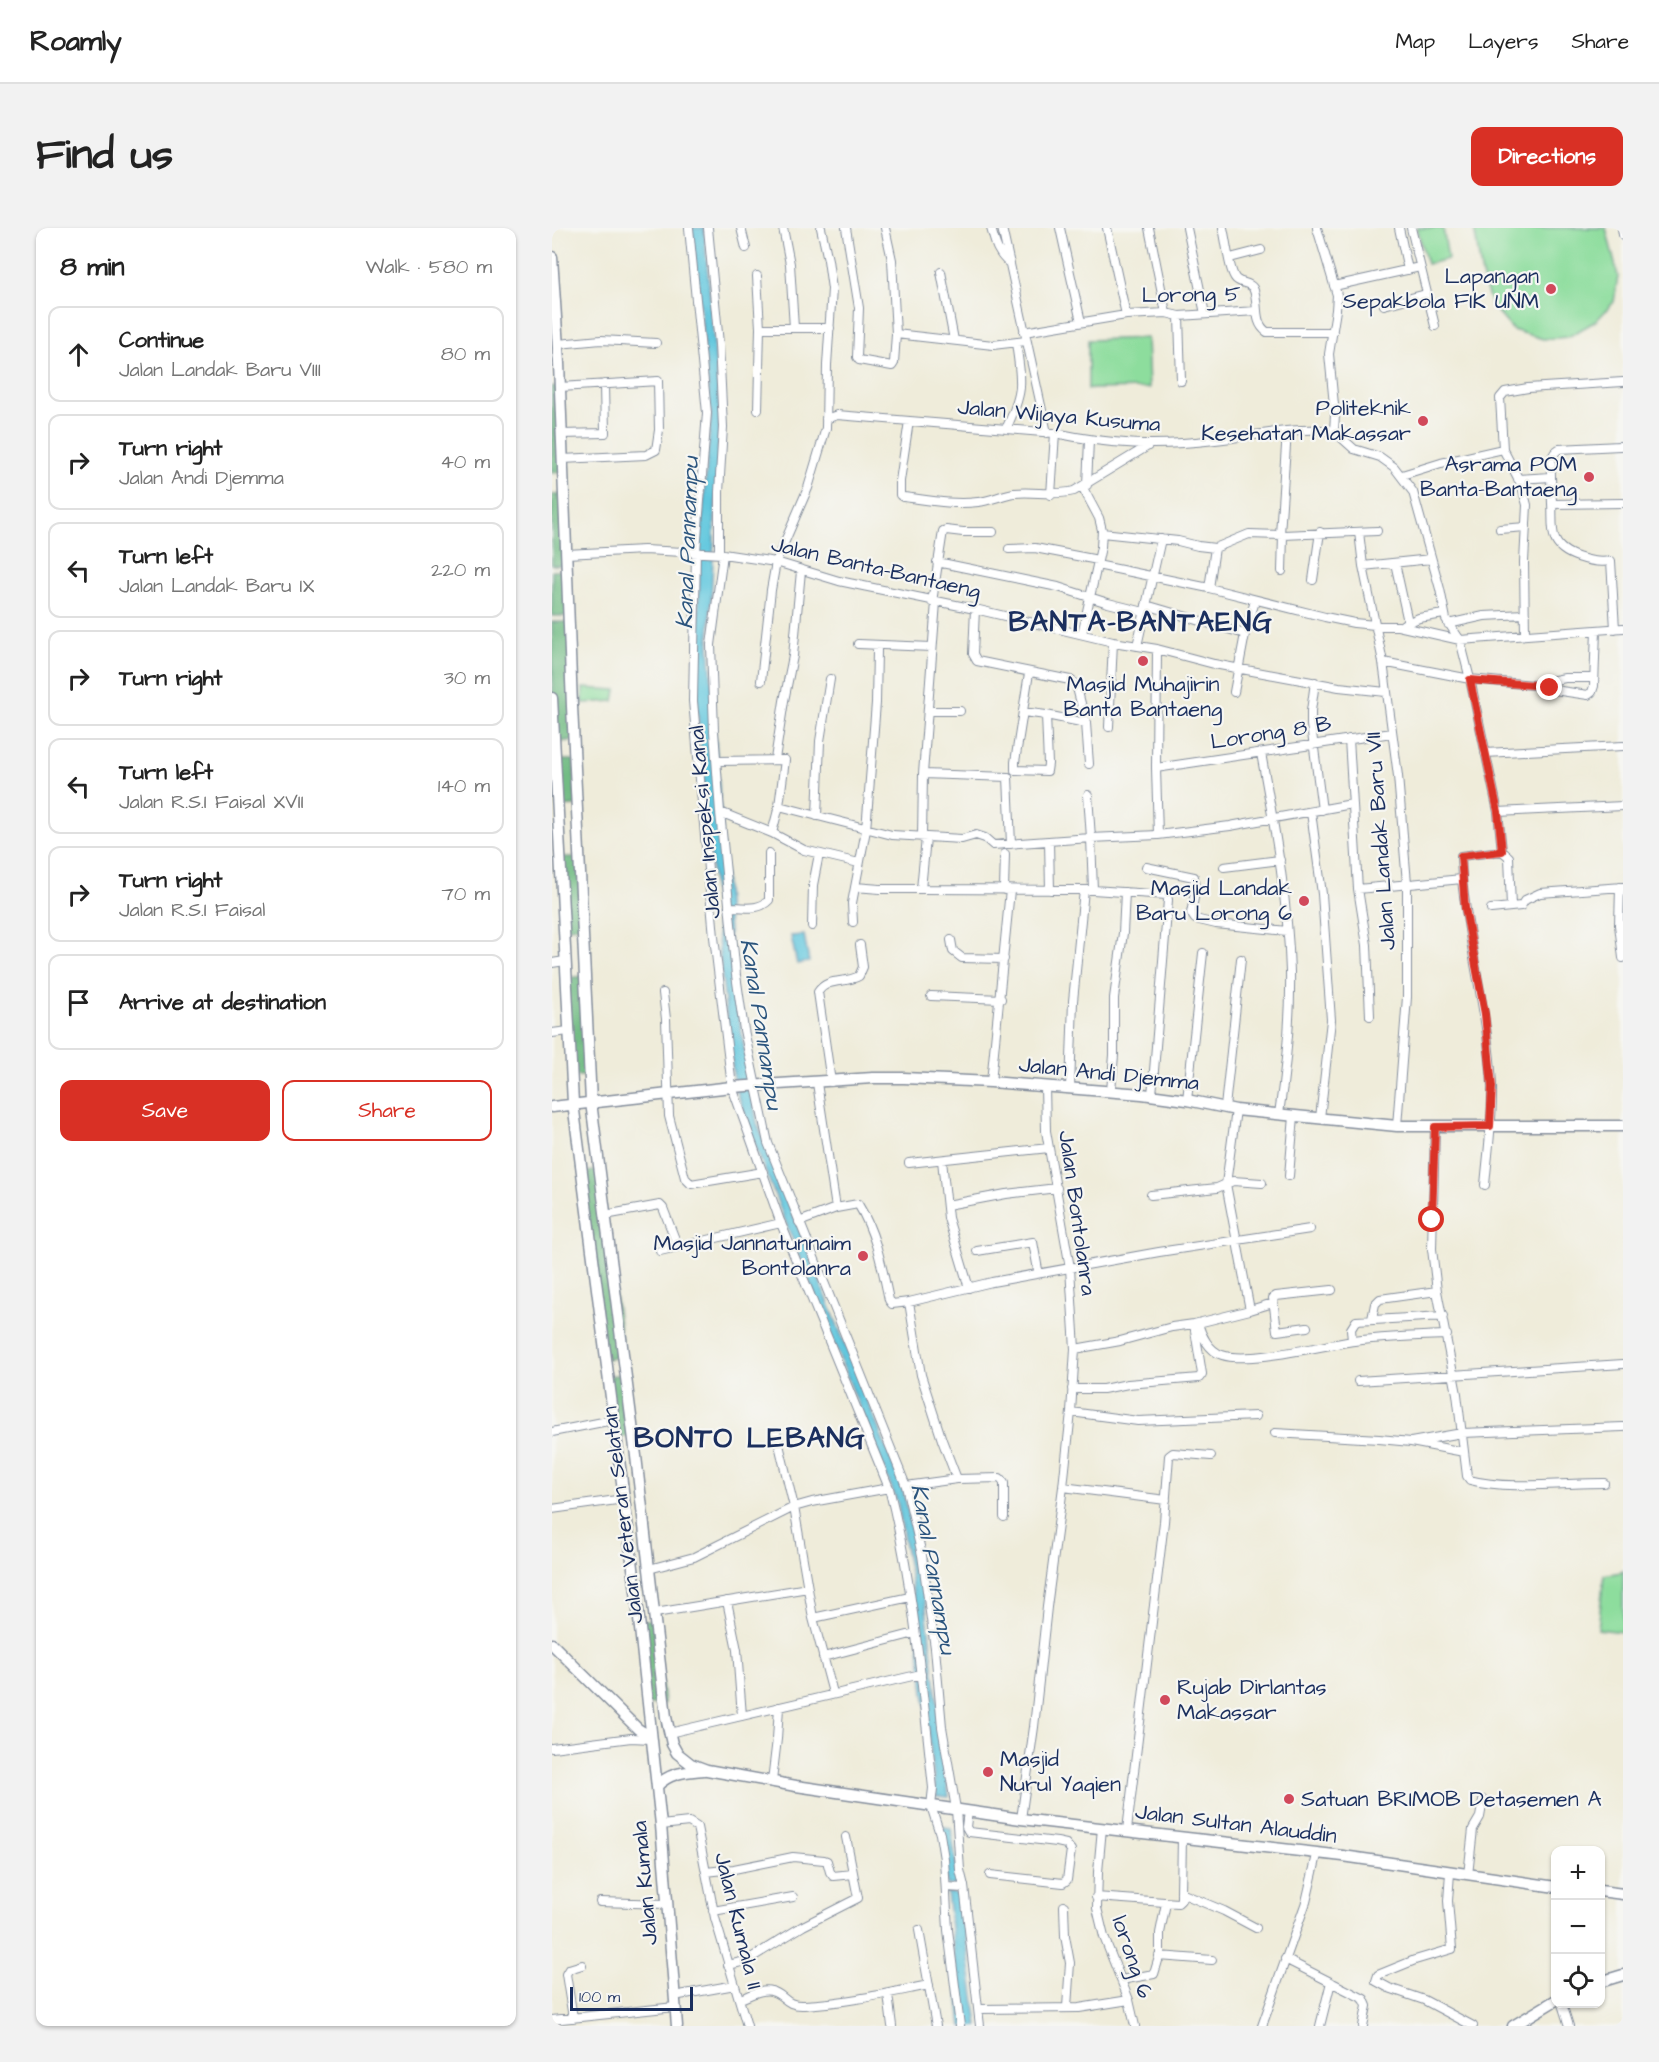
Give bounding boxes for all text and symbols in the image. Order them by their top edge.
text: Roamly [30,22,122,61]
text: Map [1395,27,1435,56]
text: Layers [1468,27,1538,56]
text: Share [1571,27,1629,56]
text: Find us [36,127,173,185]
button: Directions [1471,127,1623,186]
text: 8 min [60,249,124,285]
text: Walk · 580 m [365,253,492,281]
place label: Lapangan Sepakbola FIK UNM [1343,261,1539,317]
street label: Lorong 5 [1141,279,1241,312]
marker: Lapangan Sepakbola FIK UNM [1544,282,1558,296]
text: Continue [119,325,204,356]
icon: ahead [62,338,95,371]
text: 80 m [441,340,490,368]
text: Jalan Landak Baru VIII [119,356,321,384]
street label: Jalan Wijaya Kusuma [956,392,1162,441]
place label: Politeknik Kesehatan Makassar [1201,393,1411,449]
marker: Politeknik Kesehatan Makassar [1416,414,1430,428]
text: Turn right [119,433,222,464]
icon: right [62,446,95,479]
text: 40 m [440,448,490,476]
place label: Asrama POM Banta-Bantaeng [1420,449,1577,506]
water label: Kanal Pannampu [668,455,708,630]
text: Jalan Andi Djemma [119,464,284,492]
marker: Asrama POM Banta-Bantaeng [1582,470,1596,484]
street label: Jalan Banta-Bantaeng [768,529,984,608]
text: Turn left [119,541,213,572]
icon: left [62,554,95,587]
text: 220 m [431,556,490,584]
text: Jalan Landak Baru IX [119,572,314,600]
district label: BANTA-BANTAENG [1009,603,1273,642]
marker: Masjid Muhajirin Banta Bantaeng [1136,654,1150,668]
icon: right [62,662,95,695]
text: Turn right [119,663,222,694]
text: 30 m [444,664,490,692]
place label: Masjid Muhajirin Banta Bantaeng [1064,669,1222,726]
route end [1536,674,1562,700]
street label: Lorong 8 B [1208,708,1334,759]
street label: Jalan Inspeksi Kanal [681,724,729,920]
street label: Jalan Landak Baru VII [1358,731,1404,951]
text: Turn left [119,757,213,788]
icon: left [62,770,95,803]
text: 140 m [438,772,490,800]
text: Jalan R.S.I Faisal XVII [119,788,304,816]
text: Turn right [119,865,222,896]
place label: Masjid Landak Baru Lorong 6 [1136,873,1292,930]
icon: right [62,878,95,911]
text: 70 m [442,880,490,908]
marker: Masjid Landak Baru Lorong 6 [1297,894,1311,908]
text: Jalan R.S.I Faisal [119,896,265,924]
water label: Kanal Pannampu [731,936,792,1114]
icon: arrive [62,986,95,1019]
text: Arrive at destination [119,987,326,1018]
street label: Jalan Andi Djemma [1017,1049,1201,1099]
button: Save [60,1080,270,1141]
button: Share [282,1080,492,1141]
street label: Jalan Bontolanra [1050,1128,1104,1298]
route start [1418,1206,1444,1232]
place label: Masjid Jannatunnaim Bontolanra [653,1228,851,1284]
marker: Masjid Jannatunnaim Bontolanra [856,1249,870,1263]
street label: Jalan Veteran Selatan [594,1405,652,1625]
district label: BONTO LEBANG [634,1419,866,1458]
water label: Kanal Pannampu [901,1481,965,1659]
place label: Rujab Dirlantas Makassar [1177,1672,1327,1728]
marker: Rujab Dirlantas Makassar [1158,1693,1172,1707]
place label: Masjid Nurul Yaqien [1000,1744,1121,1800]
marker: Masjid Nurul Yaqien [981,1765,995,1779]
place label: Satuan BRIMOB Detasemen A [1301,1784,1602,1815]
marker: Satuan BRIMOB Detasemen A [1282,1792,1296,1806]
street label: Jalan Sultan Alauddin [1133,1796,1339,1852]
street label: Jalan Kumala [624,1820,666,1946]
map controls [1551,1846,1605,2008]
button: + [1551,1846,1605,1900]
street label: Jalan Kumala II [706,1849,770,1993]
button: − [1551,1900,1605,1954]
street label: lorong 6 [1103,1912,1161,2003]
button: locate [1551,1954,1605,2008]
scale bar [570,1984,693,2012]
text: 100 m [579,1986,620,2008]

